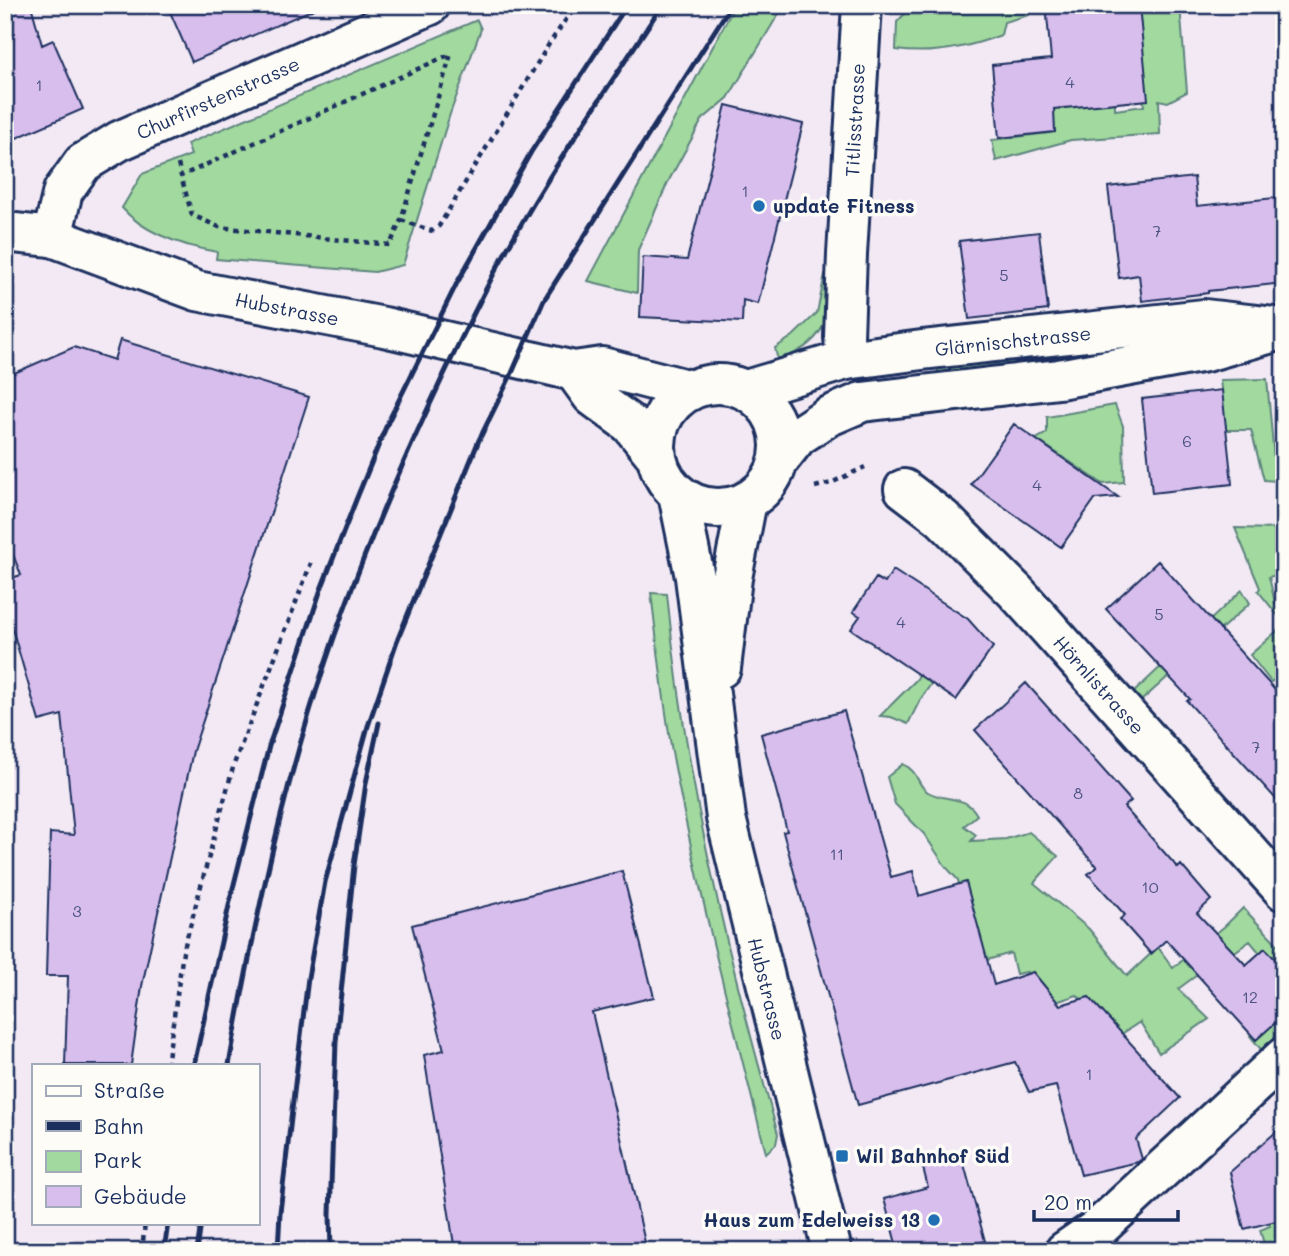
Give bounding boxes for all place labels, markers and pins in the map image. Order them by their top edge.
place label: update Fitness [773,193,915,218]
marker: update Fitness [751,198,767,214]
place label: Wil Bahnhof Süd [856,1143,1009,1168]
marker: Wil Bahnhof Süd [834,1148,850,1164]
place label: Haus zum Edelweiss 13 [703,1207,920,1232]
marker: Haus zum Edelweiss 13 [926,1212,942,1228]

